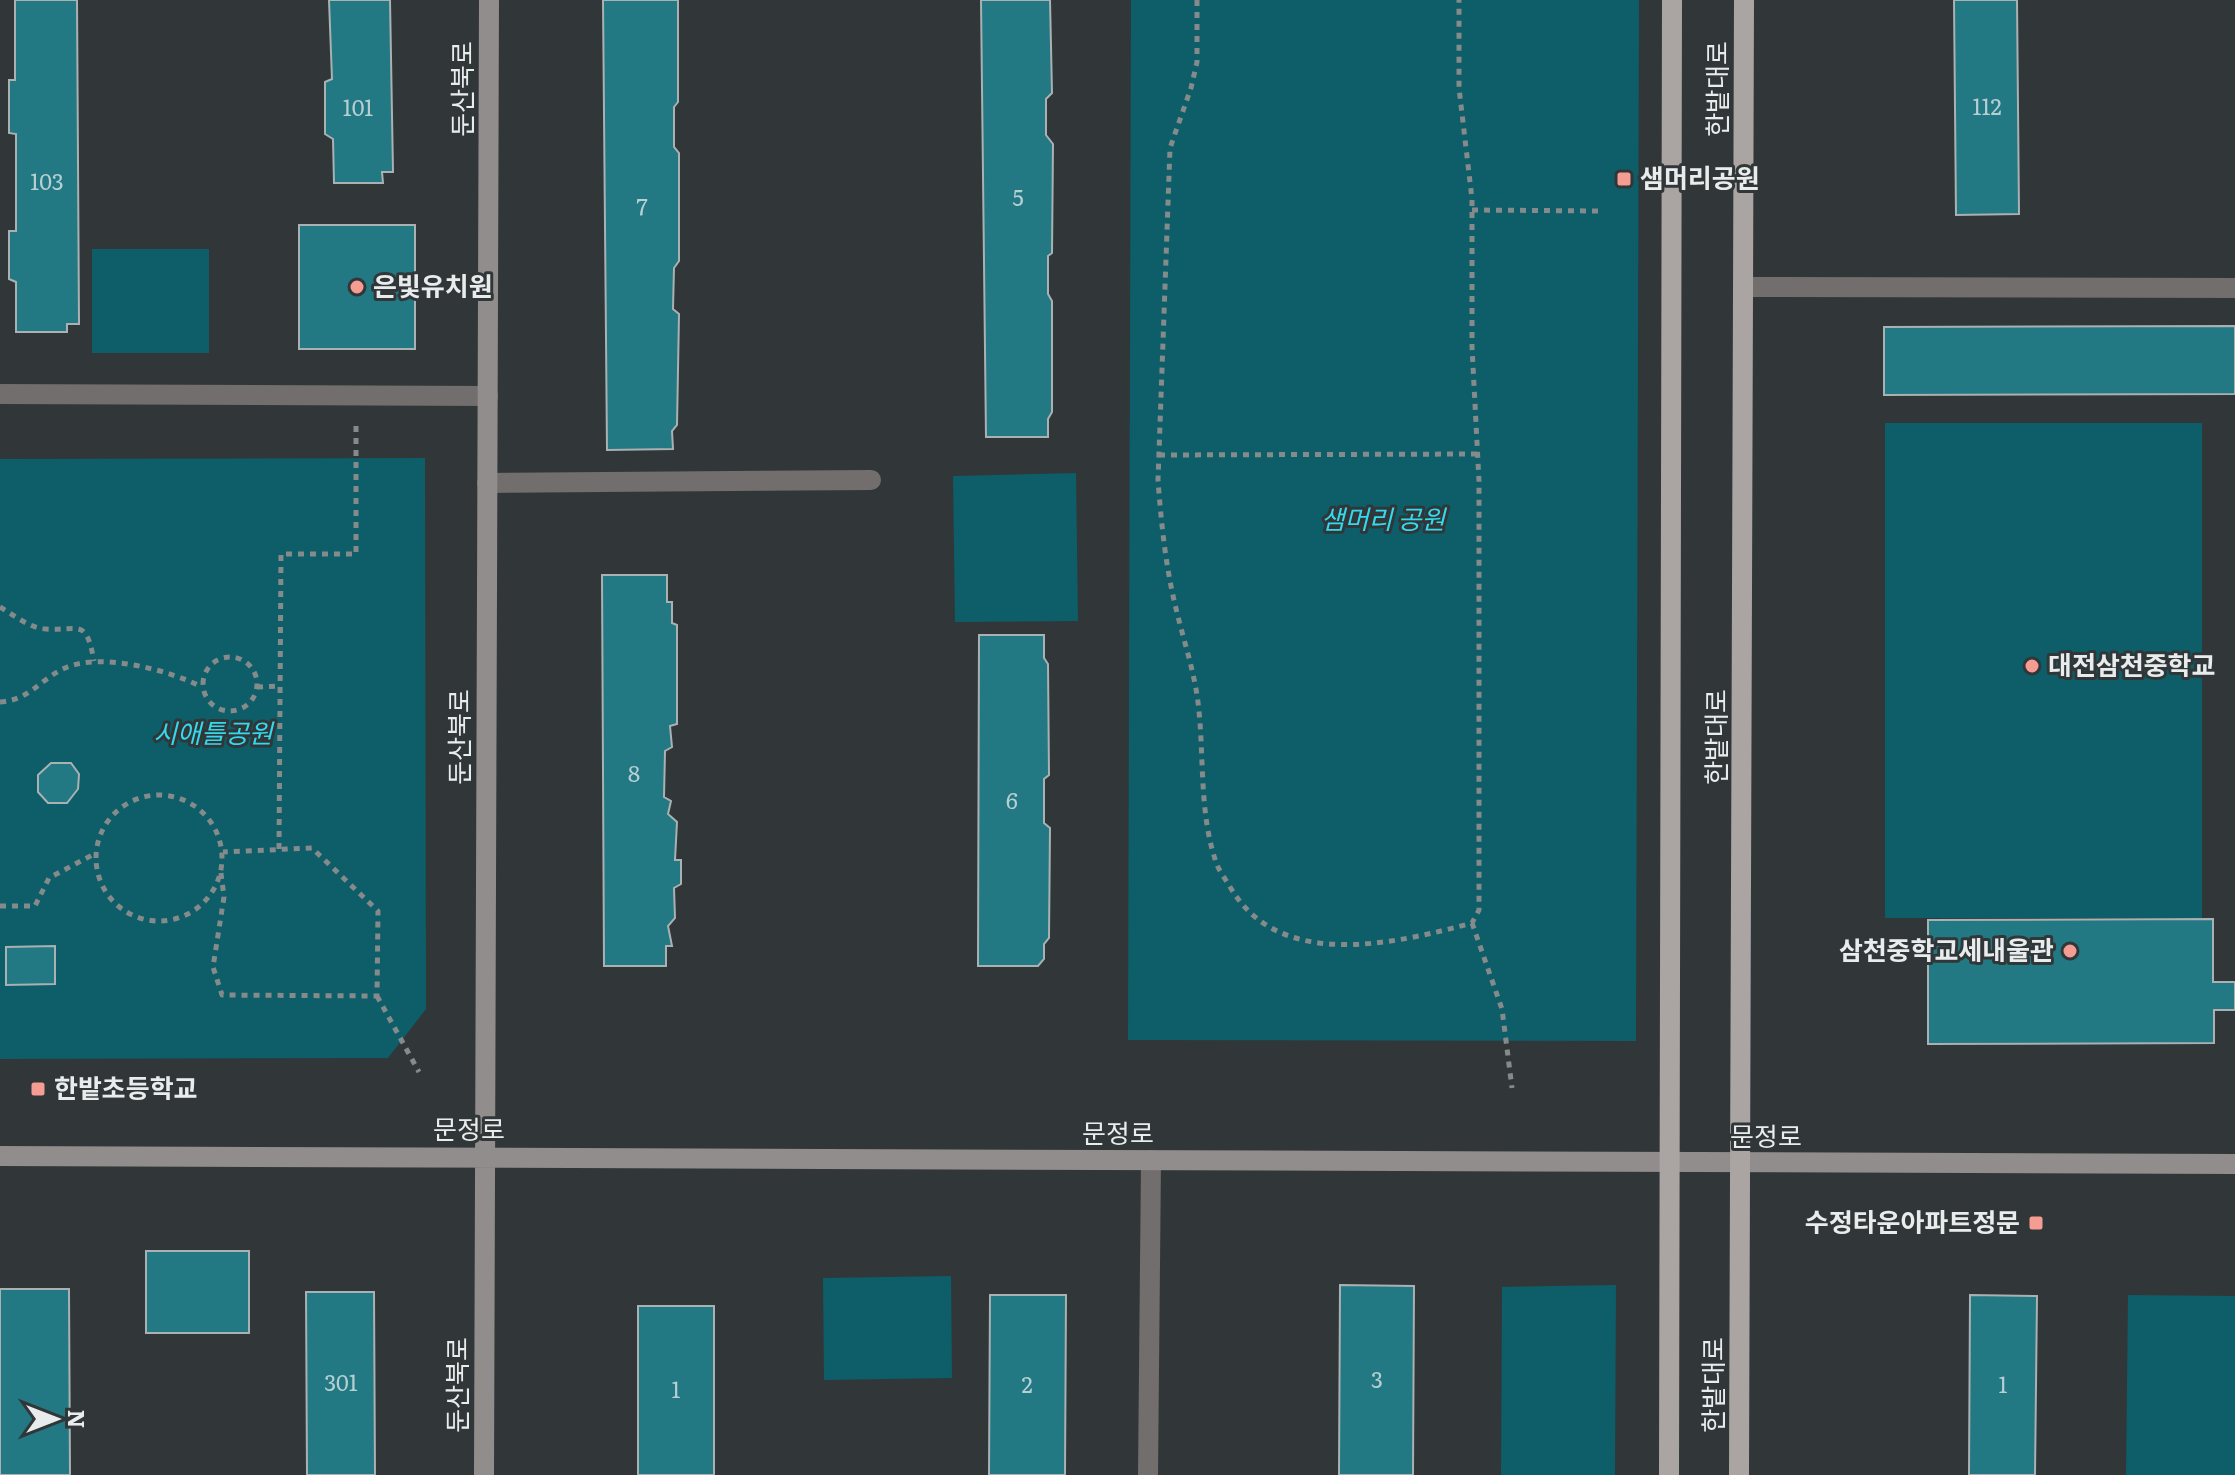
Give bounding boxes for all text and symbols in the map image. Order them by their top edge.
street label: 둔산북로 [441,41,480,137]
street label: 한밭대로 [1696,41,1735,137]
house number: 112 [1972,89,2002,122]
house number: 101 [343,90,373,123]
place label: 샘머리공원 [1640,157,1760,196]
house number: 103 [30,164,64,197]
marker: 샘머리공원 [1615,170,1633,188]
house number: 5 [1012,180,1024,213]
house number: 7 [636,189,648,222]
place label: 은빛유치원 [373,265,493,304]
marker: 은빛유치원 [348,278,366,296]
park label: 샘머리 공원 [1321,498,1447,537]
place label: 대전삼천중학교 [2048,644,2215,683]
marker: 대전삼천중학교 [2023,657,2041,675]
street label: 둔산북로 [438,689,477,785]
street label: 한밭대로 [1695,689,1734,785]
park label: 시애틀공원 [153,712,275,751]
house number: 8 [628,756,640,789]
house number: 6 [1006,783,1018,816]
place label: 삼천중학교세내울관 [1839,929,2054,968]
marker: 삼천중학교세내울관 [2061,942,2079,960]
place label: 한밭초등학교 [54,1067,198,1106]
marker: 한밭초등학교 [29,1080,47,1098]
street label: 문정로 [433,1108,505,1147]
street label: 문정로 [1082,1112,1154,1151]
street label: 문정로 [1730,1115,1802,1154]
place label: 수정타운아파트정문 [1805,1201,2020,1240]
marker: 수정타운아파트정문 [2027,1214,2045,1232]
street label: 둔산북로 [436,1337,475,1433]
street label: 한밭대로 [1692,1337,1731,1433]
house number: 3 [1371,1362,1383,1395]
house number: 301 [324,1365,358,1398]
house number: 2 [1021,1367,1033,1400]
house number: 1 [1999,1367,2008,1400]
house number: 1 [672,1372,681,1405]
north arrow [16,1379,96,1459]
text: N [61,1410,94,1428]

